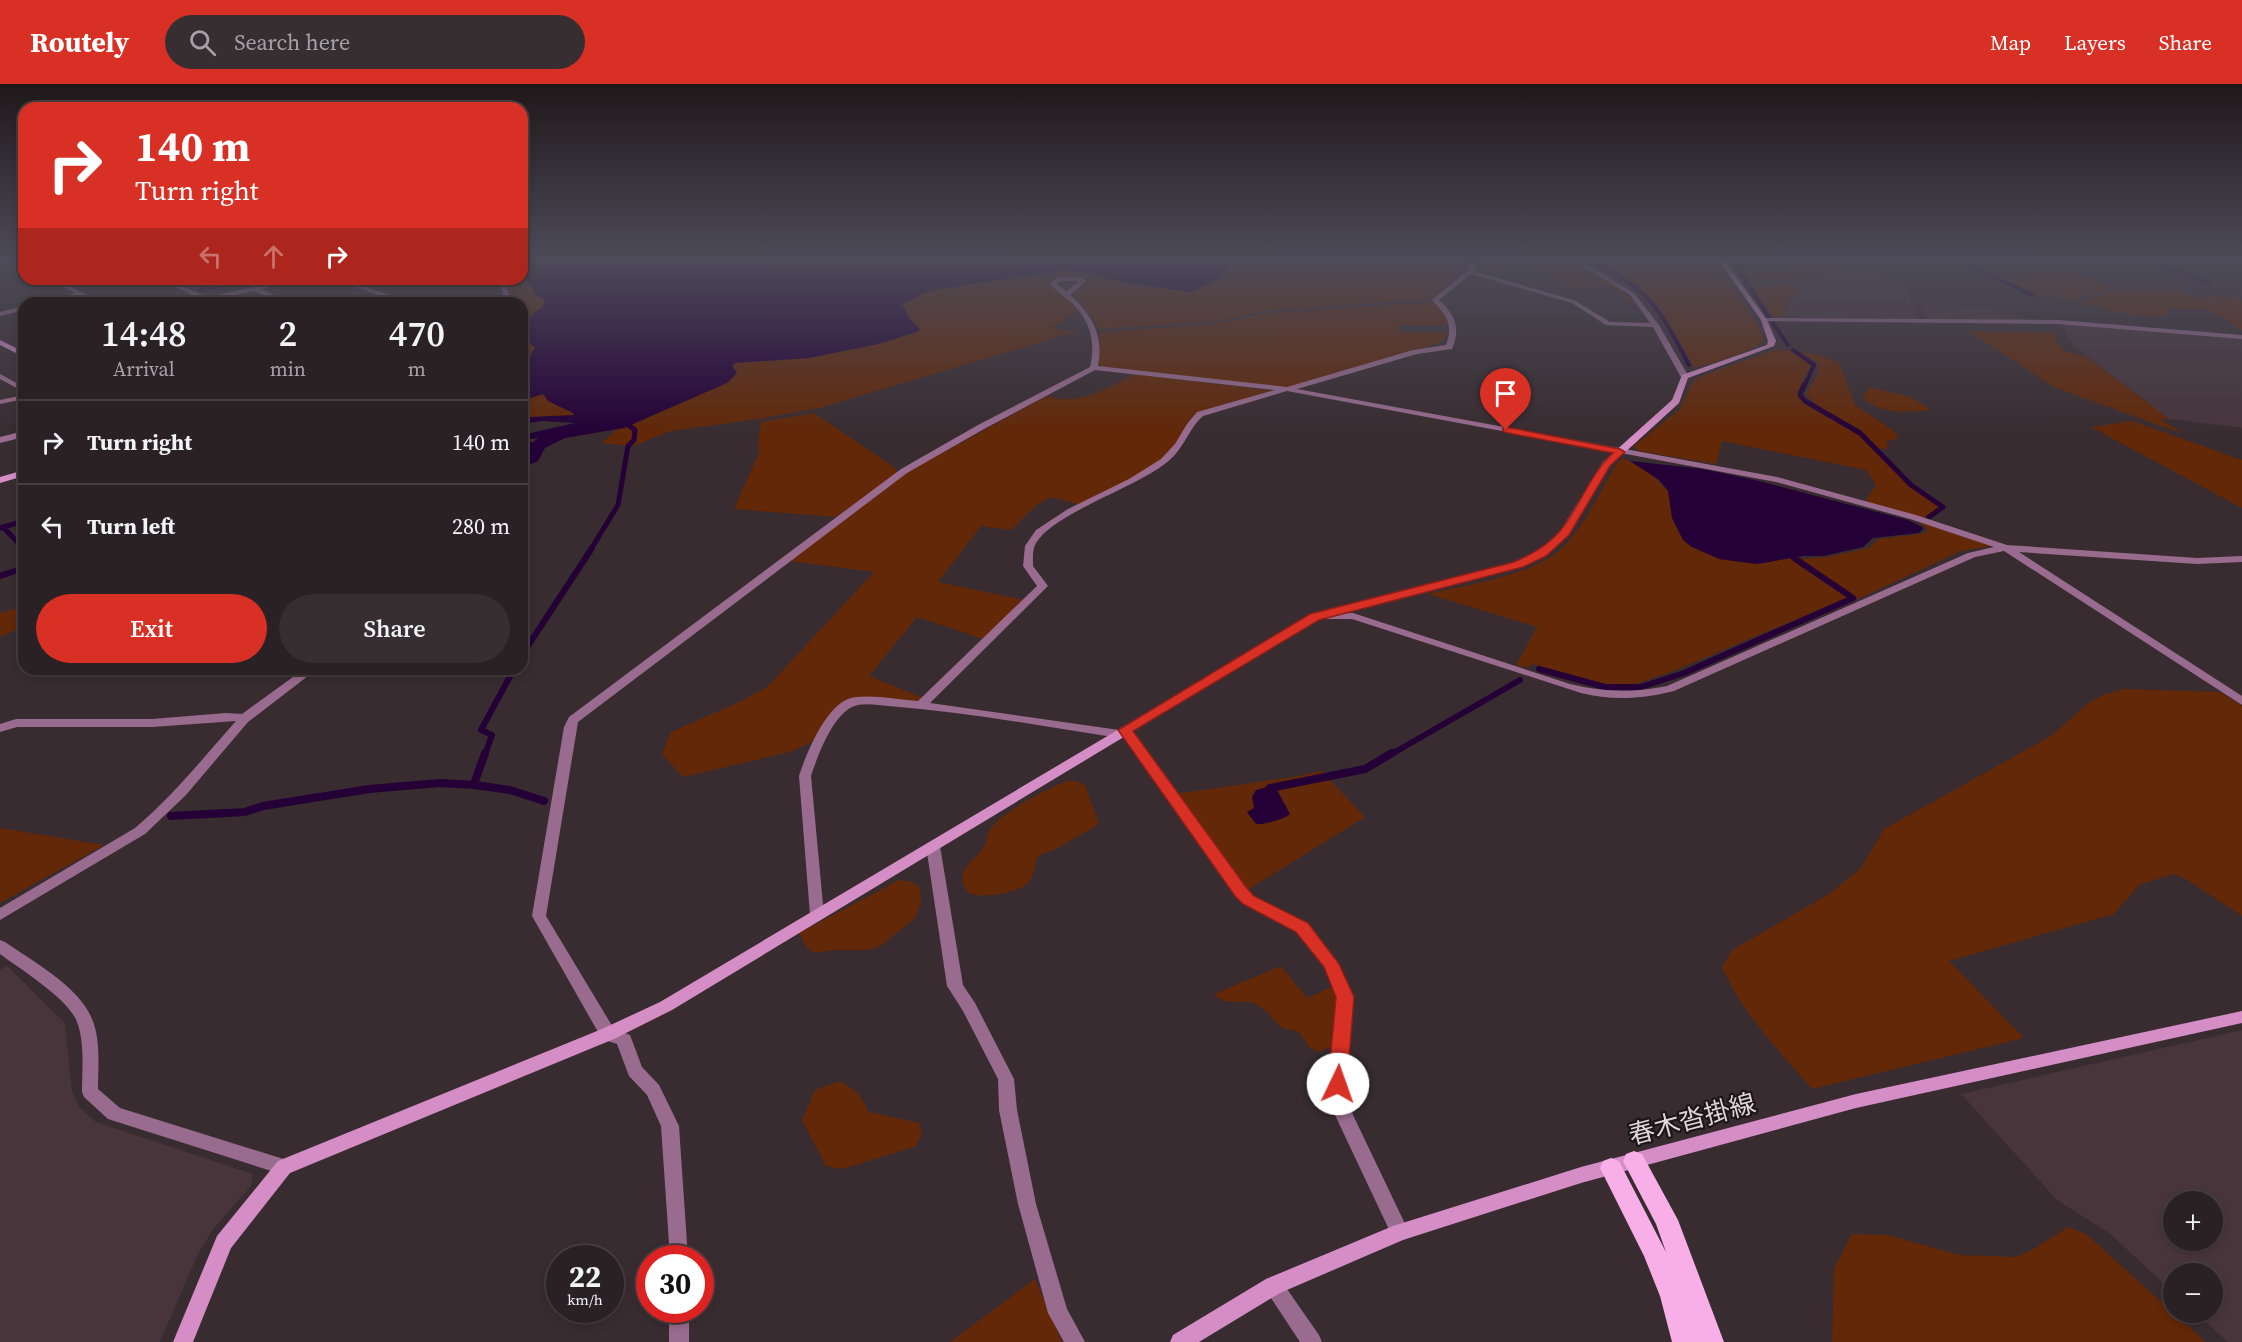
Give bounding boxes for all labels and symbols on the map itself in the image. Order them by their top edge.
pin [1480,368,1531,430]
position arrow [1306,1052,1370,1116]
street label: 春木沓掛線 [1625,1085,1759,1153]
speed limit sign: 30 [636,1245,714,1323]

